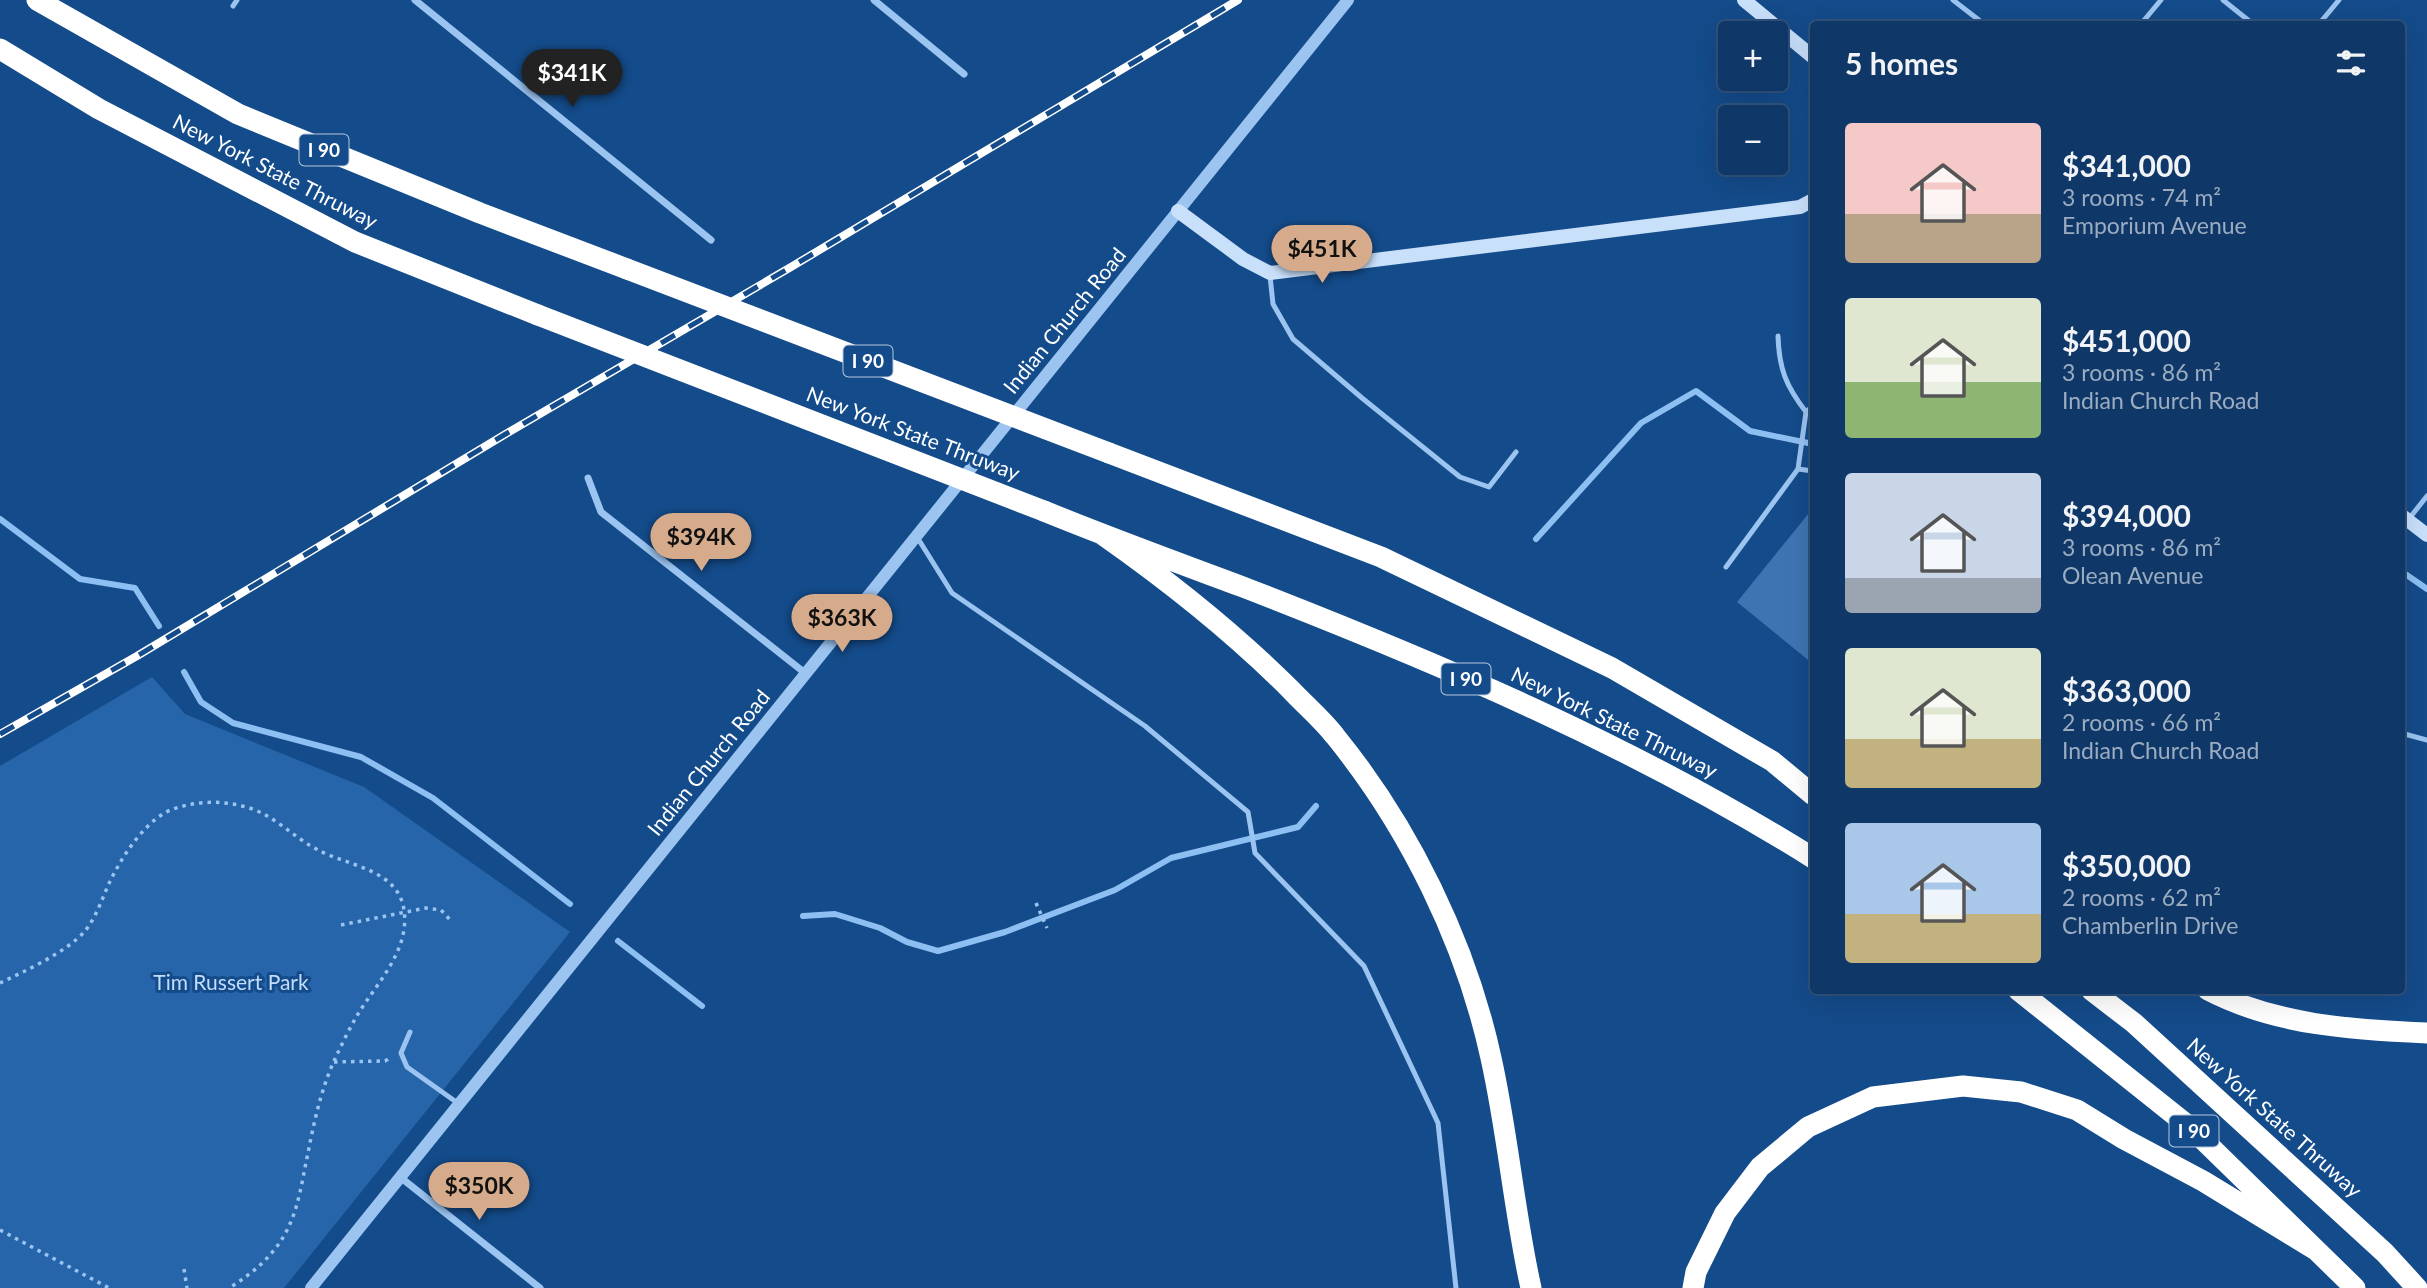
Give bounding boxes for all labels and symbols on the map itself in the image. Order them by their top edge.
pin: $341K [523,50,621,109]
street label: New York State Thruway [169,108,382,233]
road number: I 90 [300,134,348,166]
pin: $451K [1273,226,1371,285]
street label: Indian Church Road [997,242,1130,398]
road number: I 90 [844,346,892,376]
street label: New York State Thruway [803,380,1024,485]
pin: $394K [652,514,750,573]
pin: $363K [793,594,891,654]
street label: New York State Thruway [1507,661,1722,783]
road number: I 90 [1442,664,1490,694]
street label: Indian Church Road [641,684,774,840]
park label: Tim Russert Park [153,969,309,994]
street label: New York State Thruway [2182,1032,2368,1202]
road number: I 90 [2170,1116,2218,1147]
pin: $350K [430,1162,528,1222]

